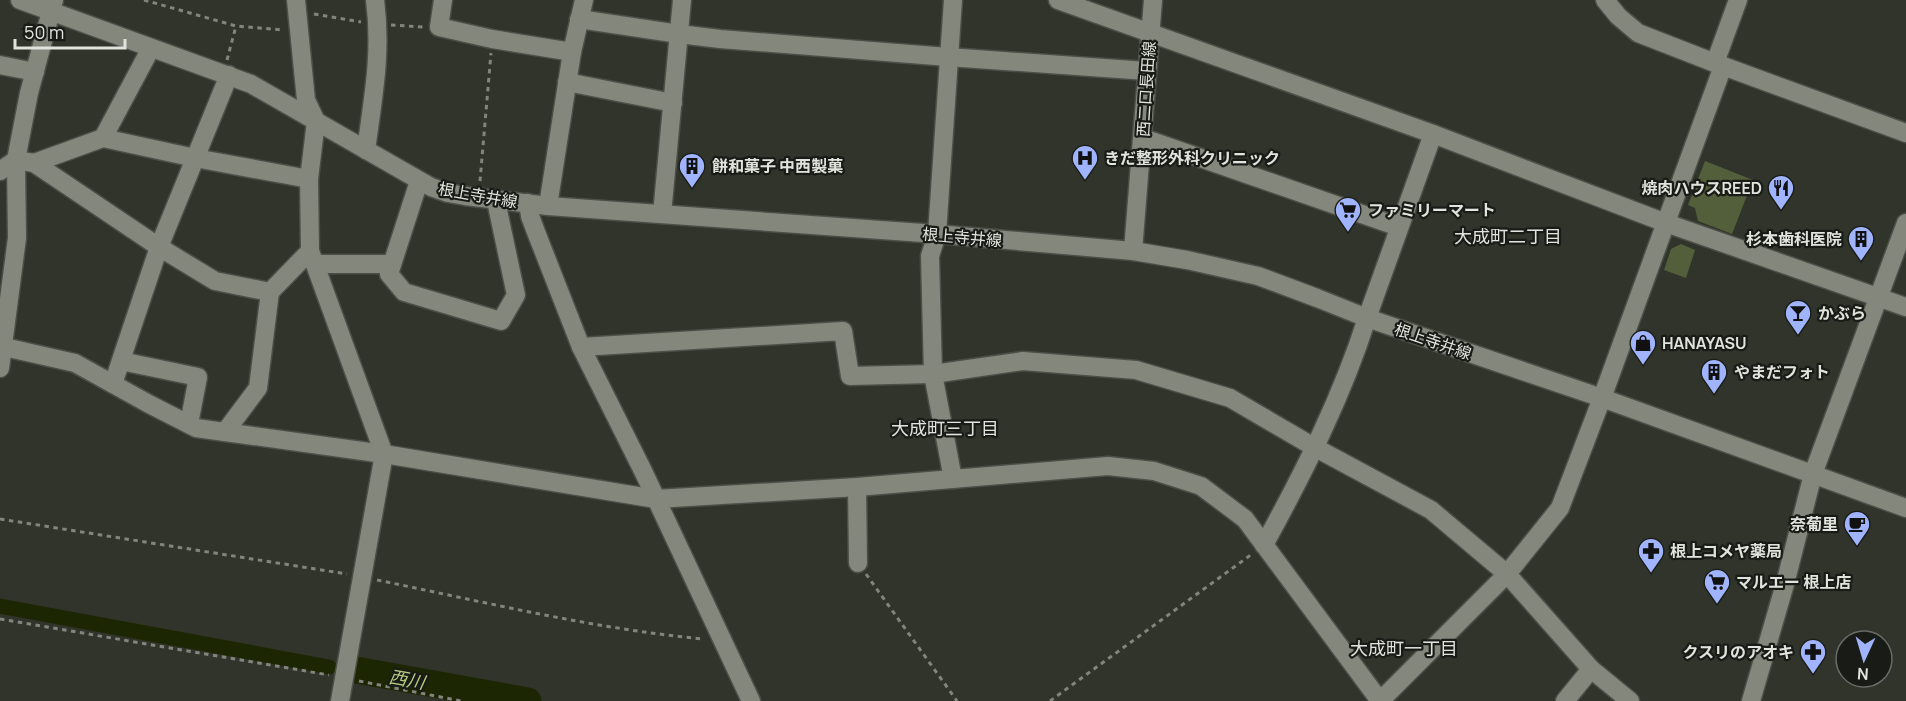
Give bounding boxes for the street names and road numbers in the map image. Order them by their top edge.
street label: 西二口長田線 [1132,40,1160,138]
street label: 根上寺井線 [437,177,519,213]
street label: 根上寺井線 [921,223,1003,251]
street label: 根上寺井線 [1392,318,1474,364]

